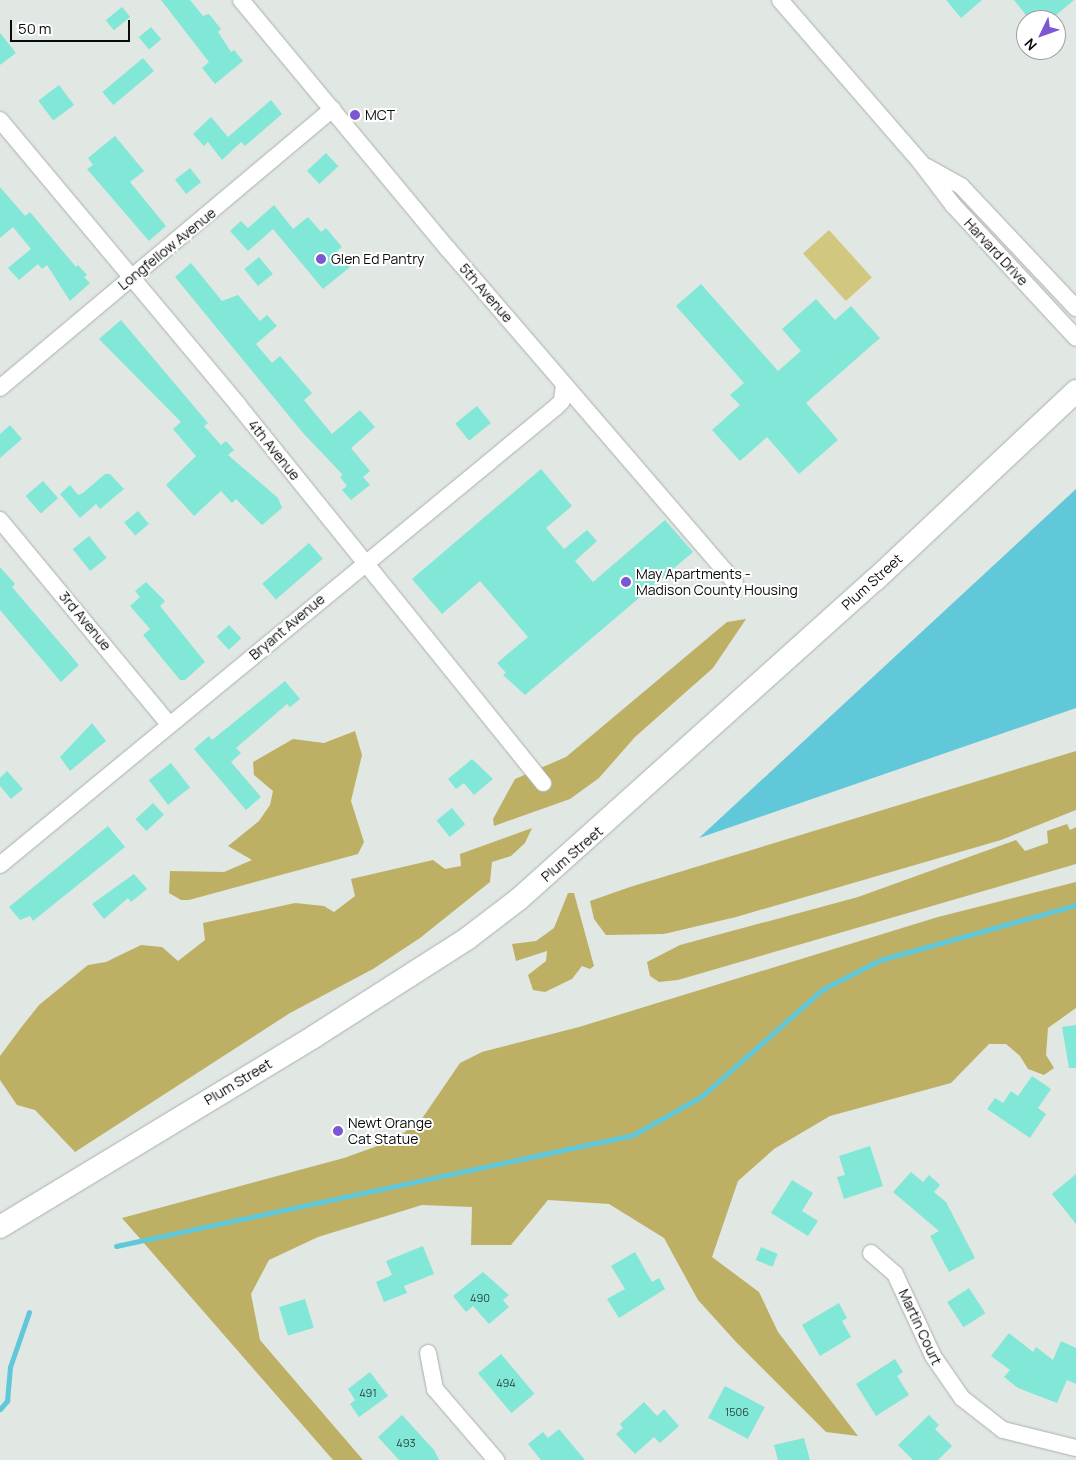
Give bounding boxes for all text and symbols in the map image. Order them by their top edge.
scale bar [12,10,132,42]
north arrow [1016,10,1066,60]
text: 50 m [18,18,52,39]
text: N [1020,35,1041,55]
place label: MCT [365,107,395,123]
marker: MCT [349,109,361,121]
street label: Longfellow Avenue [115,204,219,294]
street label: Harvard Drive [961,215,1031,289]
place label: Glen Ed Pantry [331,251,424,267]
marker: Glen Ed Pantry [315,253,327,265]
street label: 5th Avenue [456,260,516,326]
street label: 4th Avenue [245,416,303,484]
street label: Plum Street [838,550,906,614]
place label: May Apartments - Madison County Housing [636,566,798,598]
marker: May Apartments - Madison County Housing [620,576,632,588]
street label: 3rd Avenue [56,588,114,654]
street label: Bryant Avenue [246,591,328,663]
street label: Plum Street [538,823,606,885]
street label: Plum Street [201,1055,275,1109]
place label: Newt Orange Cat Statue [348,1115,432,1148]
marker: Newt Orange Cat Statue [332,1125,344,1137]
street label: Martin Court [895,1286,945,1368]
house number: 490 [470,1291,490,1305]
house number: 494 [496,1376,516,1390]
house number: 491 [359,1386,377,1400]
house number: 1506 [725,1405,749,1419]
house number: 493 [396,1436,416,1450]

